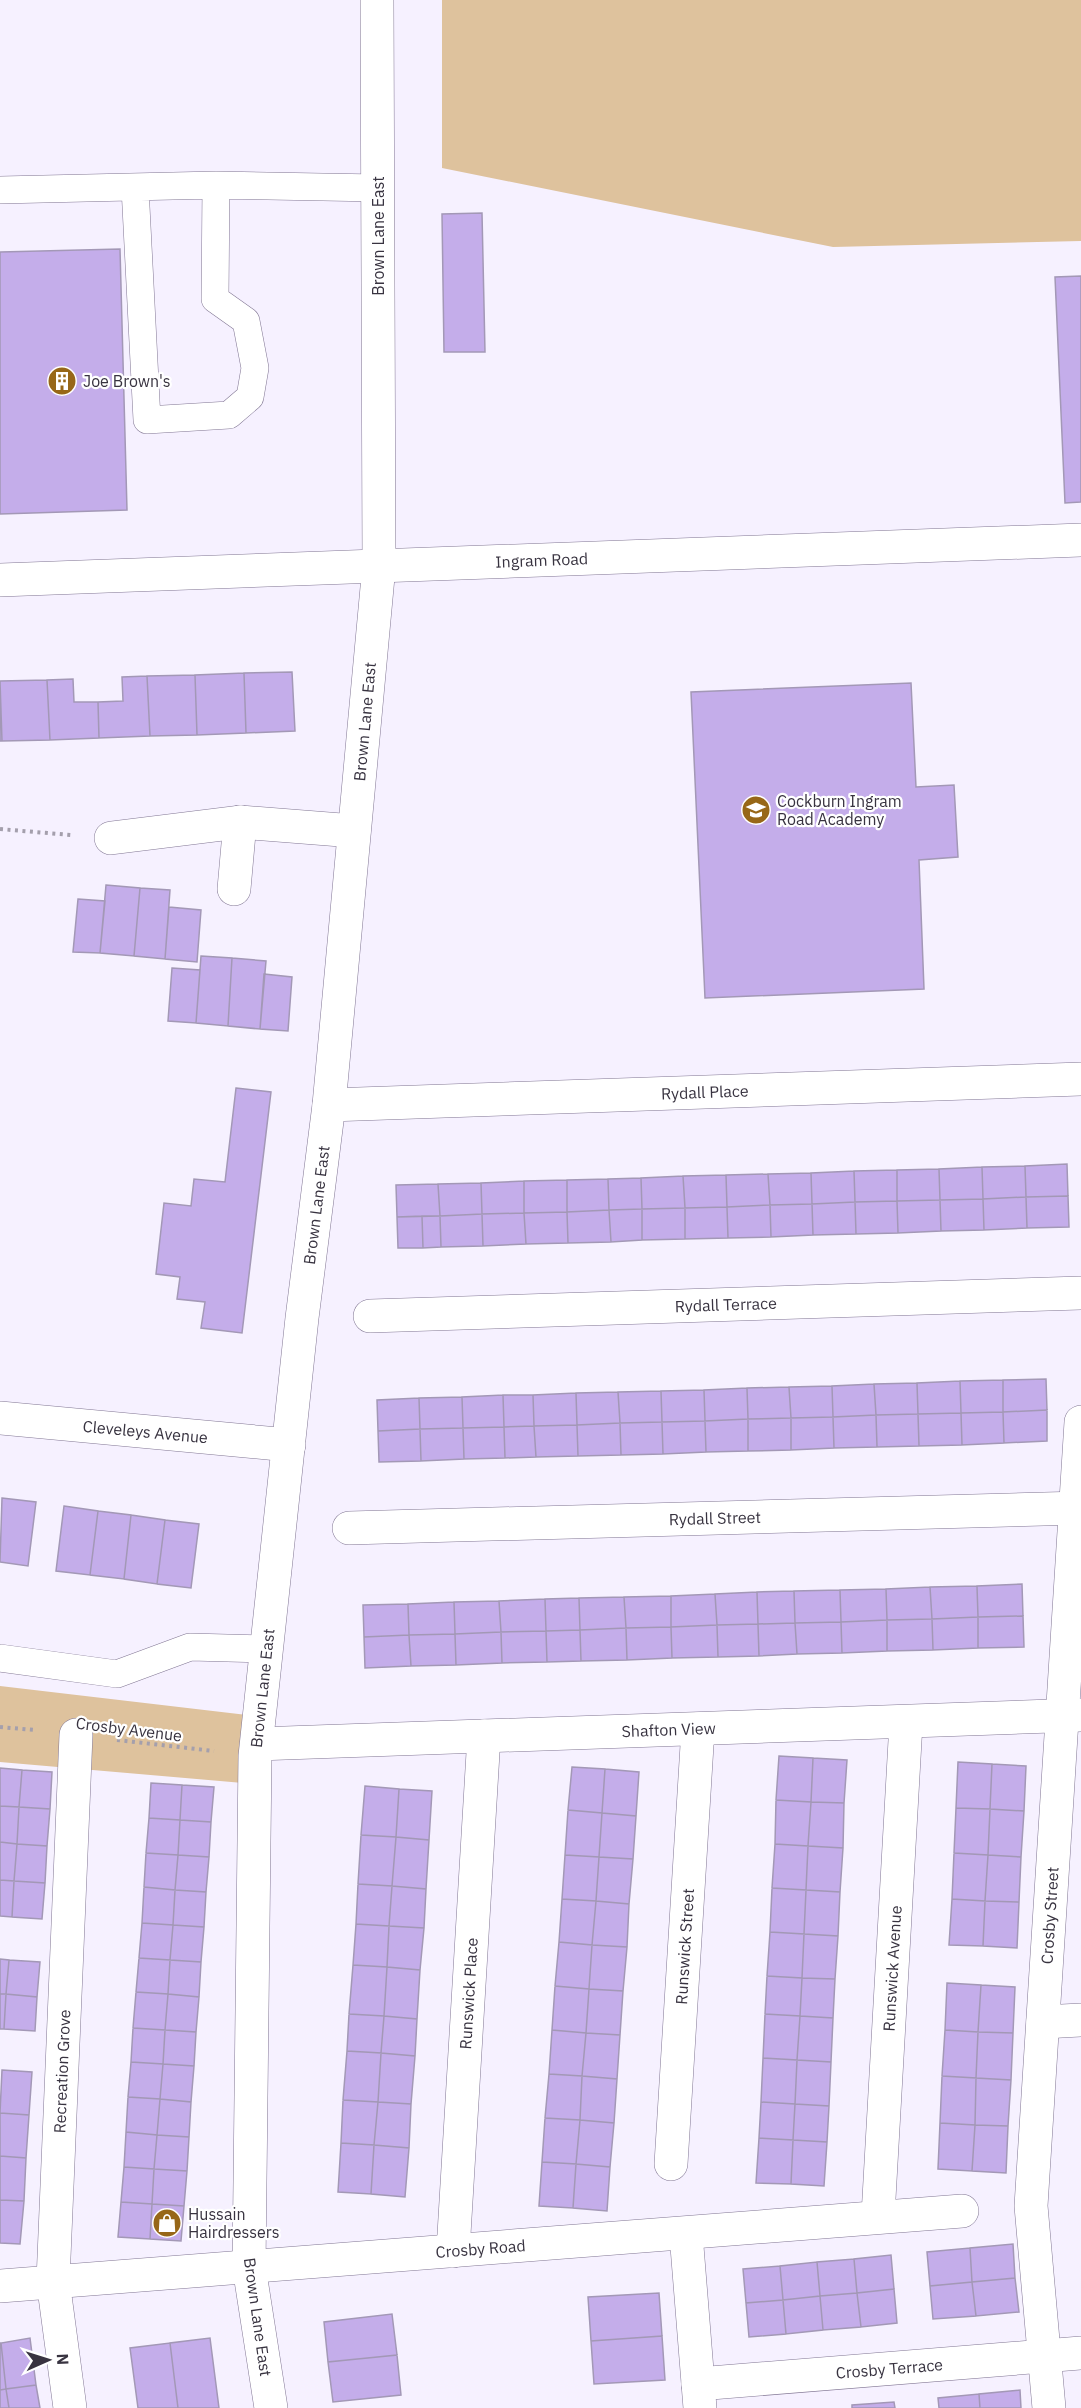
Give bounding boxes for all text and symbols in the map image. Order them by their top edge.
street label: Brown Lane East [368,176,388,296]
building icon: Joe Brown's [46,365,78,397]
place label: Joe Brown's [83,371,171,391]
street label: Ingram Road [495,548,588,572]
street label: Brown Lane East [349,661,380,782]
place label: Cockburn Ingram Road Academy [777,791,902,829]
school or university icon: Cockburn Ingram Road Academy [740,794,772,826]
street label: Rydall Place [661,1080,749,1104]
street label: Brown Lane East [299,1145,334,1266]
street label: Rydall Terrace [674,1293,777,1316]
street label: Cleveleys Avenue [82,1416,209,1447]
street label: Rydall Street [668,1507,761,1529]
street label: Brown Lane East [246,1628,279,1749]
street label: Crosby Avenue [75,1713,183,1745]
street label: Shafton View [621,1718,716,1741]
street label: Crosby Street [1036,1866,1063,1965]
street label: Runswick Street [671,1888,698,2005]
street label: Runswick Avenue [879,1905,906,2032]
street label: Runswick Place [455,1937,482,2050]
street label: Recreation Grove [49,2009,74,2134]
place label: Hussain Hairdressers [188,2204,279,2242]
shop icon: Hussain Hairdressers [151,2207,183,2239]
street label: Crosby Road [435,2235,526,2262]
street label: Brown Lane East [240,2256,276,2378]
north arrow [18,2330,78,2390]
text: N [53,2353,73,2366]
street label: Crosby Terrace [835,2354,944,2383]

